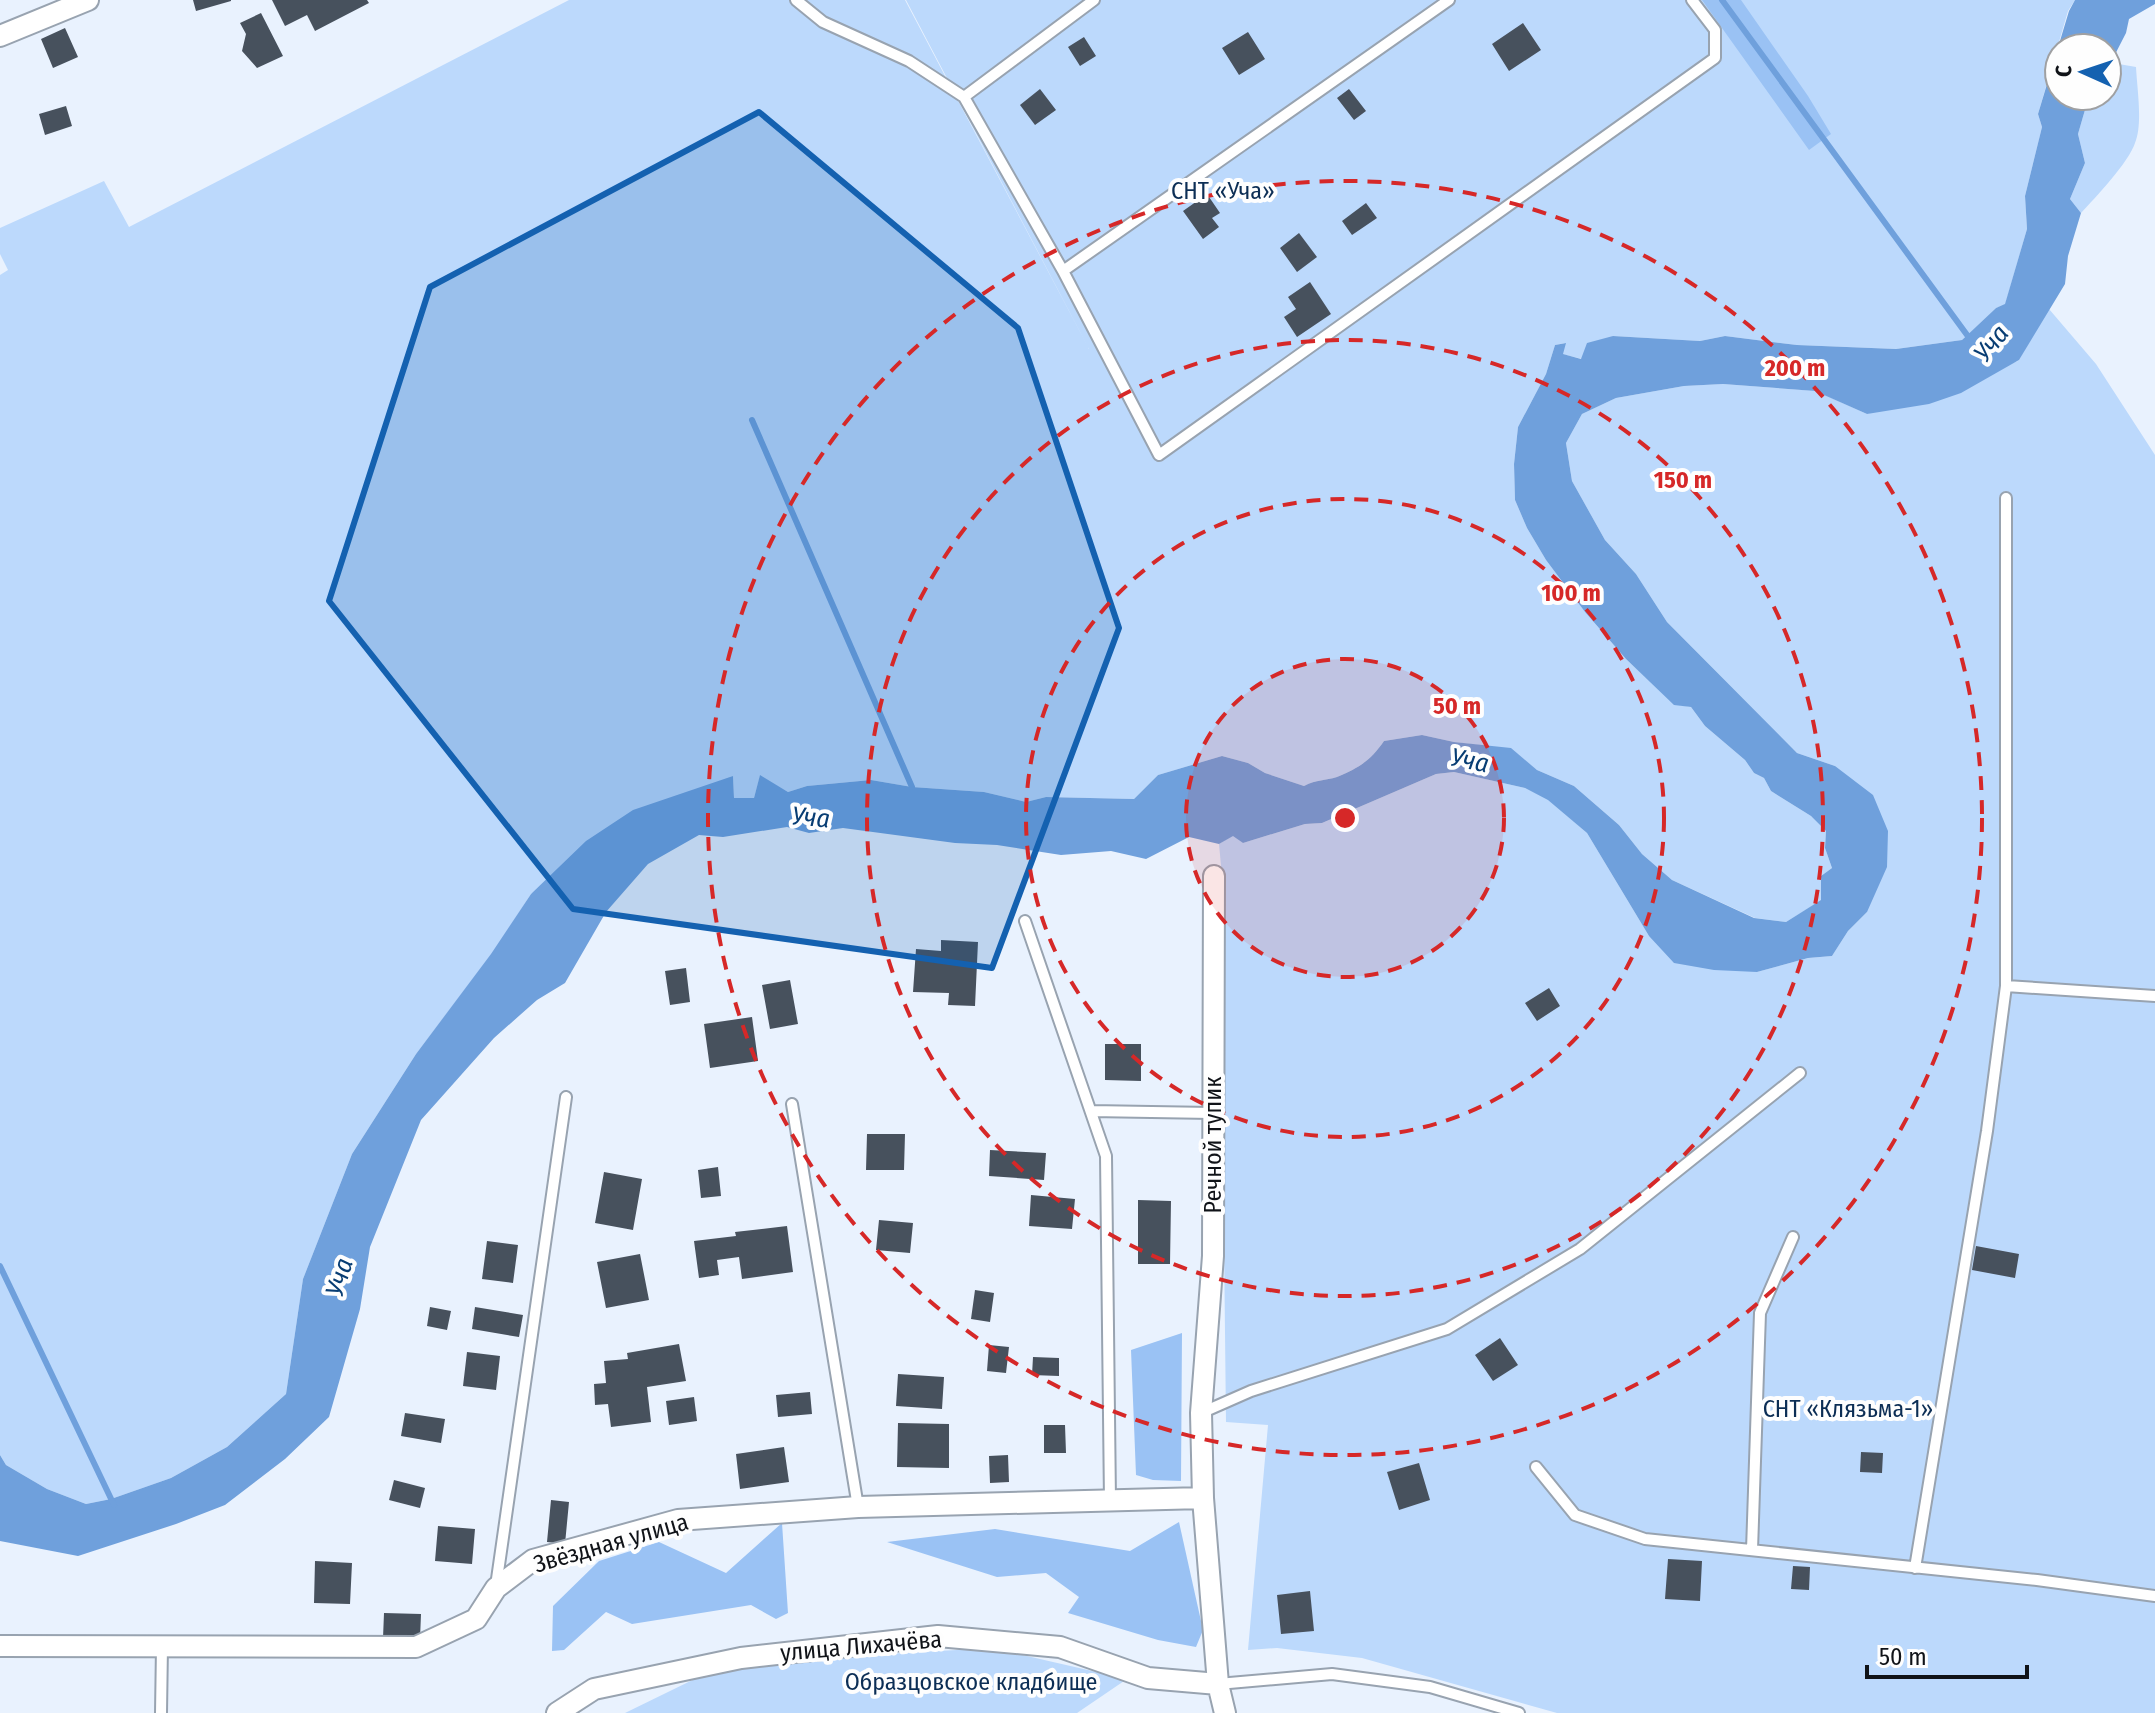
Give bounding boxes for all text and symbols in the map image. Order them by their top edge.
north arrow [2043,32,2123,112]
text: С [2050,64,2077,77]
park label: СНТ «Уча» [1171,177,1275,205]
water label: Уча [1967,319,2015,368]
text: 200 m [1764,354,1825,382]
text: 150 m [1654,466,1712,494]
text: 100 m [1541,579,1601,607]
text: 50 m [1433,692,1481,720]
water label: Уча [1448,742,1492,779]
water label: Уча [791,800,831,835]
centre of rings [1331,804,1359,832]
street label: Речной тупик [1199,1076,1227,1213]
water label: Уча [319,1254,360,1300]
park label: СНТ «Клязьма-1» [1763,1395,1933,1423]
street label: Звёздная улица [531,1508,691,1578]
street label: улица Лихачёва [779,1625,943,1667]
scale bar [1867,1629,2027,1679]
text: 50 m [1879,1643,1927,1671]
park label: Образцовское кладбище [845,1668,1097,1696]

